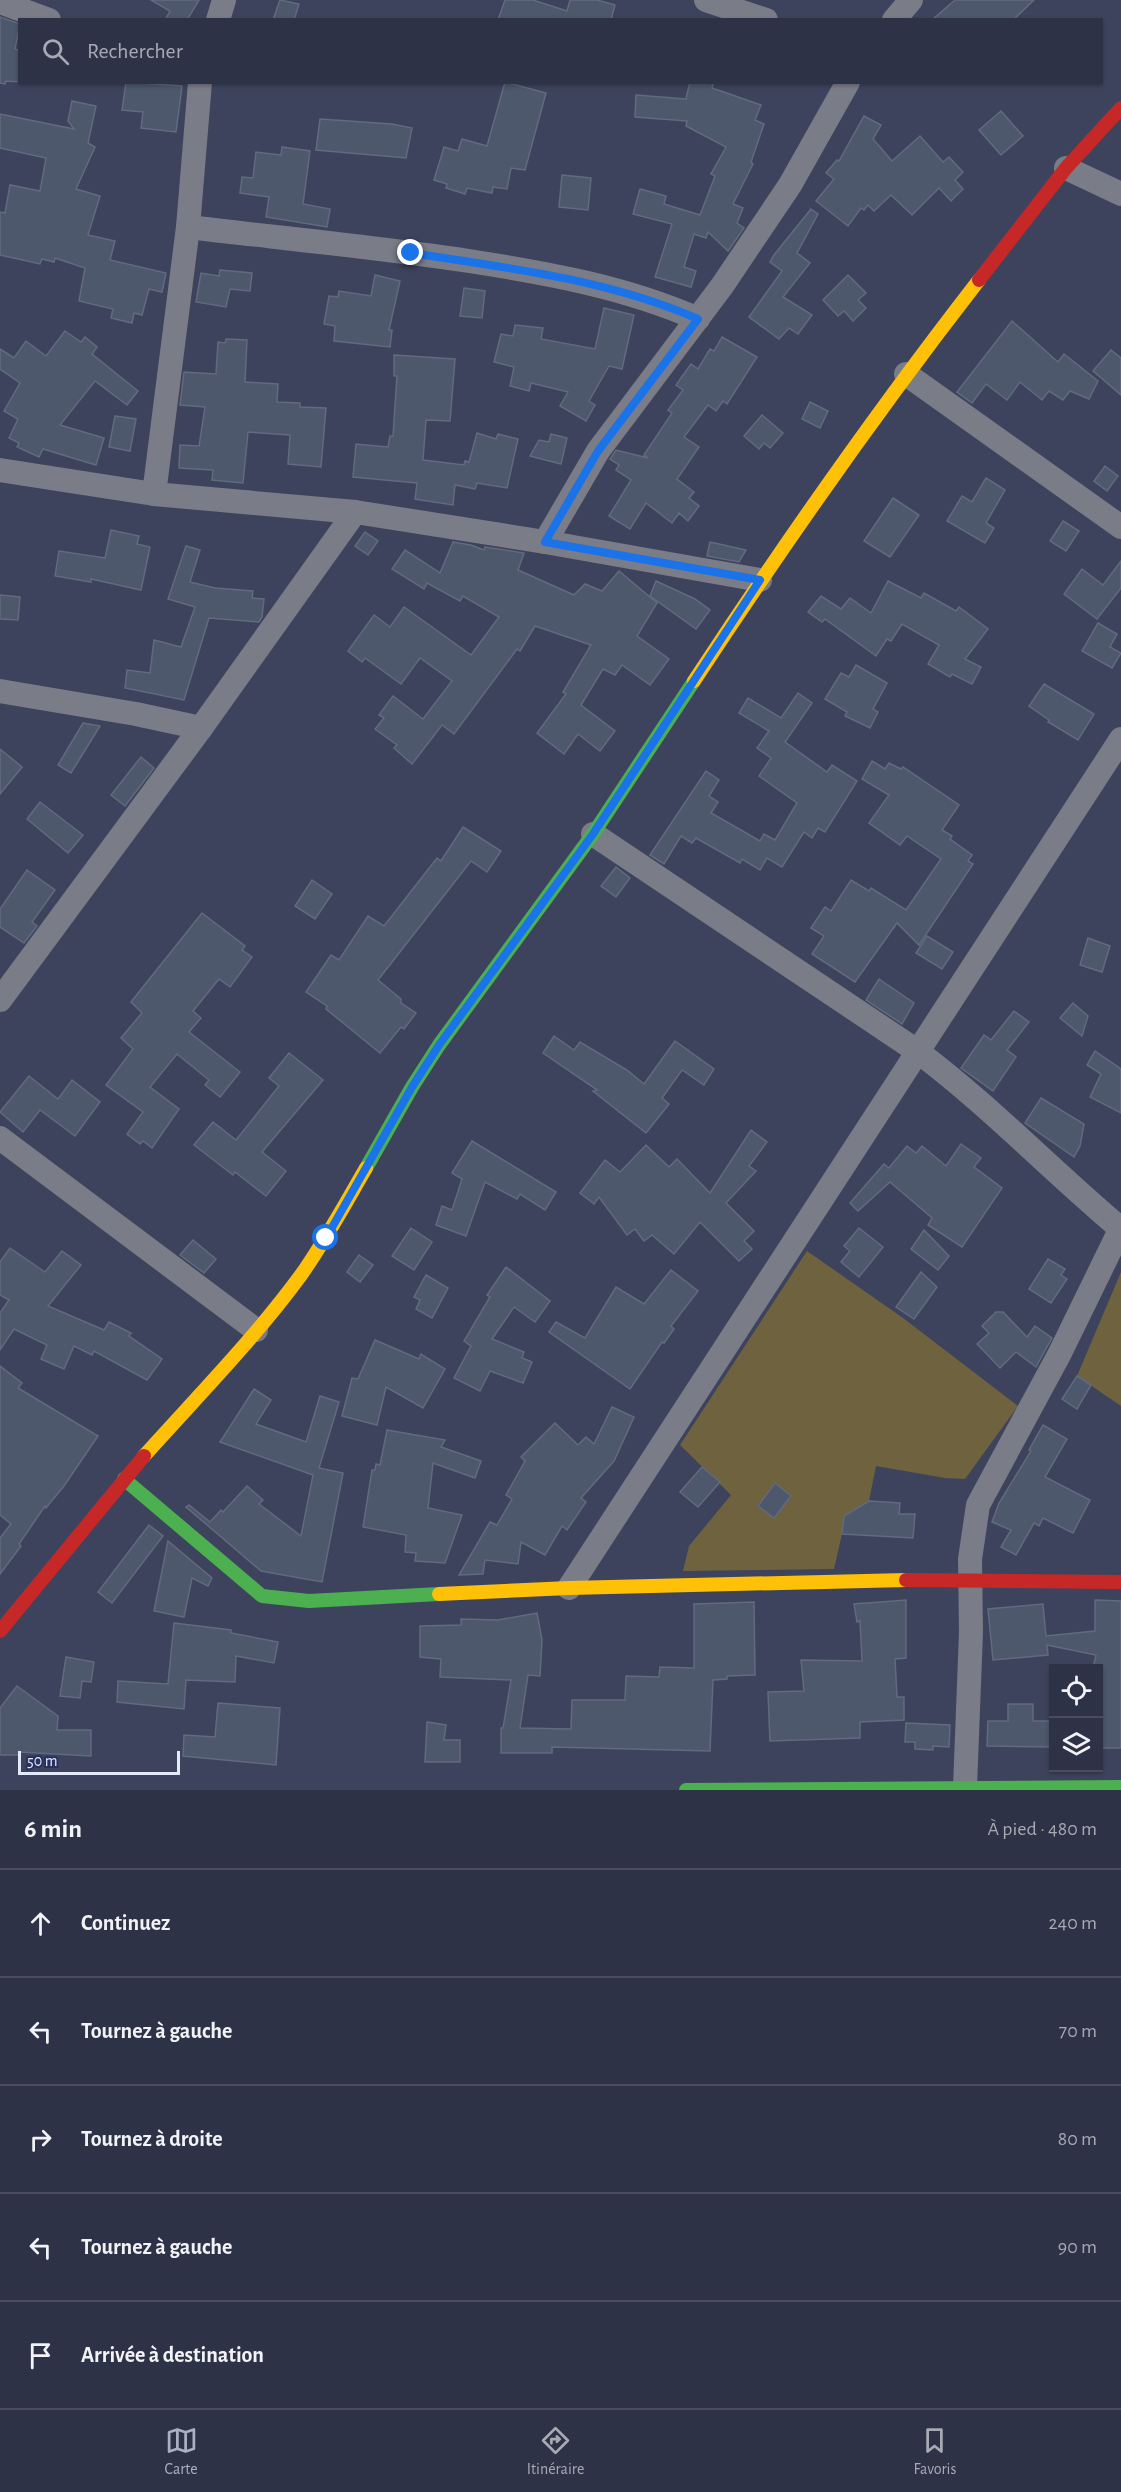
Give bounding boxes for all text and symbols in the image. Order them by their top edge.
search box [18,18,1103,84]
icon: search [39,35,72,68]
text: Rechercher [87,40,183,62]
route end [397,239,423,265]
route start [312,1224,338,1250]
map controls [1049,1664,1103,1772]
button: locate [1049,1664,1103,1718]
button: layers [1049,1718,1103,1772]
scale bar [18,1748,180,1776]
text: 50 m [27,1753,58,1769]
text: 6 min [24,1816,82,1842]
text: À pied · 480 m [987,1819,1097,1839]
icon: ahead [24,1907,57,1940]
text: Continuez [81,1912,170,1934]
text: 240 m [1048,1913,1097,1933]
icon: left [24,2015,57,2048]
text: Tournez à gauche [81,2020,232,2042]
text: 70 m [1059,2021,1097,2041]
icon: right [24,2123,57,2156]
text: Tournez à droite [81,2128,223,2150]
text: 80 m [1058,2129,1097,2149]
icon: left [24,2231,57,2264]
text: Tournez à gauche [81,2236,232,2258]
text: 90 m [1058,2237,1097,2257]
icon: arrive [24,2339,57,2372]
text: Arrivée à destination [81,2344,264,2366]
tab: Carte [165,2424,198,2479]
tab: Itinéraire [527,2424,584,2479]
tab: Favoris [914,2424,956,2479]

